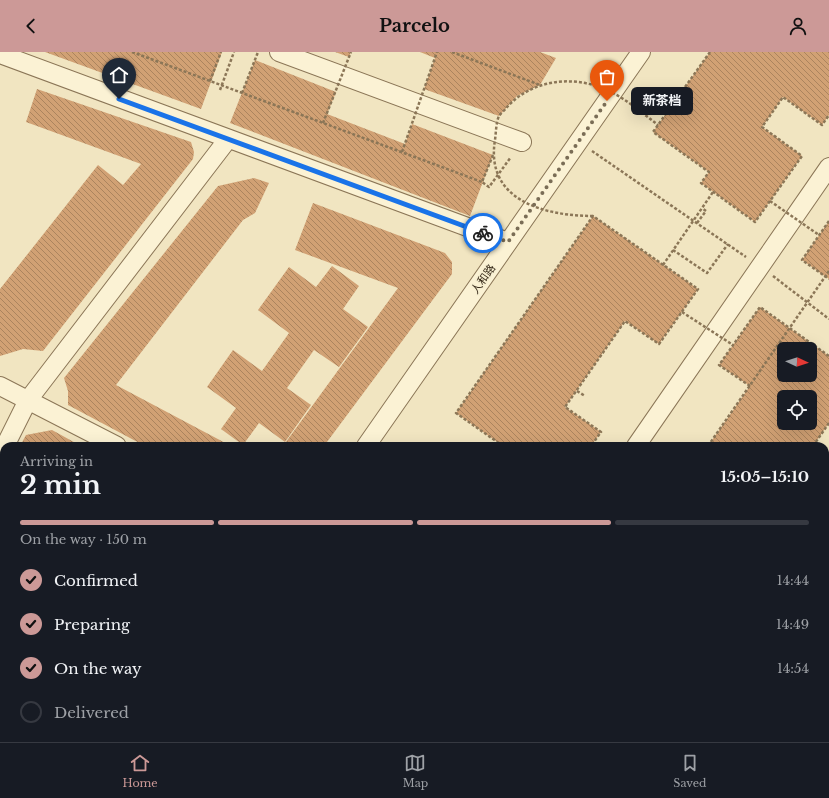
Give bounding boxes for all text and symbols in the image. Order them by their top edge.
icon: back [20,15,42,37]
text: Parcelo [379,15,450,37]
icon: person [787,15,809,37]
pin [102,58,136,99]
pin [590,60,624,101]
icon: home [108,64,130,86]
icon: bag [596,66,618,88]
callout: 新茶档 [631,87,693,115]
text: 新茶档 [642,92,682,109]
courier [463,213,503,253]
icon: bike [472,222,494,244]
street label: 人和路 [468,261,498,297]
north arrow [777,342,817,382]
map controls [777,342,817,430]
button: locate [777,390,817,430]
text: Arriving in [20,453,93,470]
text: 15:05–15:10 [720,467,809,486]
text: 2 min [20,469,101,501]
text: On the way · 150 m [20,531,147,548]
icon: check [20,569,42,591]
text: Confirmed [54,571,138,590]
text: 14:44 [777,572,809,589]
icon: check [20,613,42,635]
text: Preparing [54,615,130,634]
text: 14:49 [776,616,809,633]
icon: check [20,657,42,679]
text: On the way [54,659,142,678]
text: 14:54 [777,660,809,677]
text: Delivered [54,703,129,722]
tab: Home [123,752,158,790]
tab: Map [403,752,428,790]
tab: Saved [673,752,706,790]

